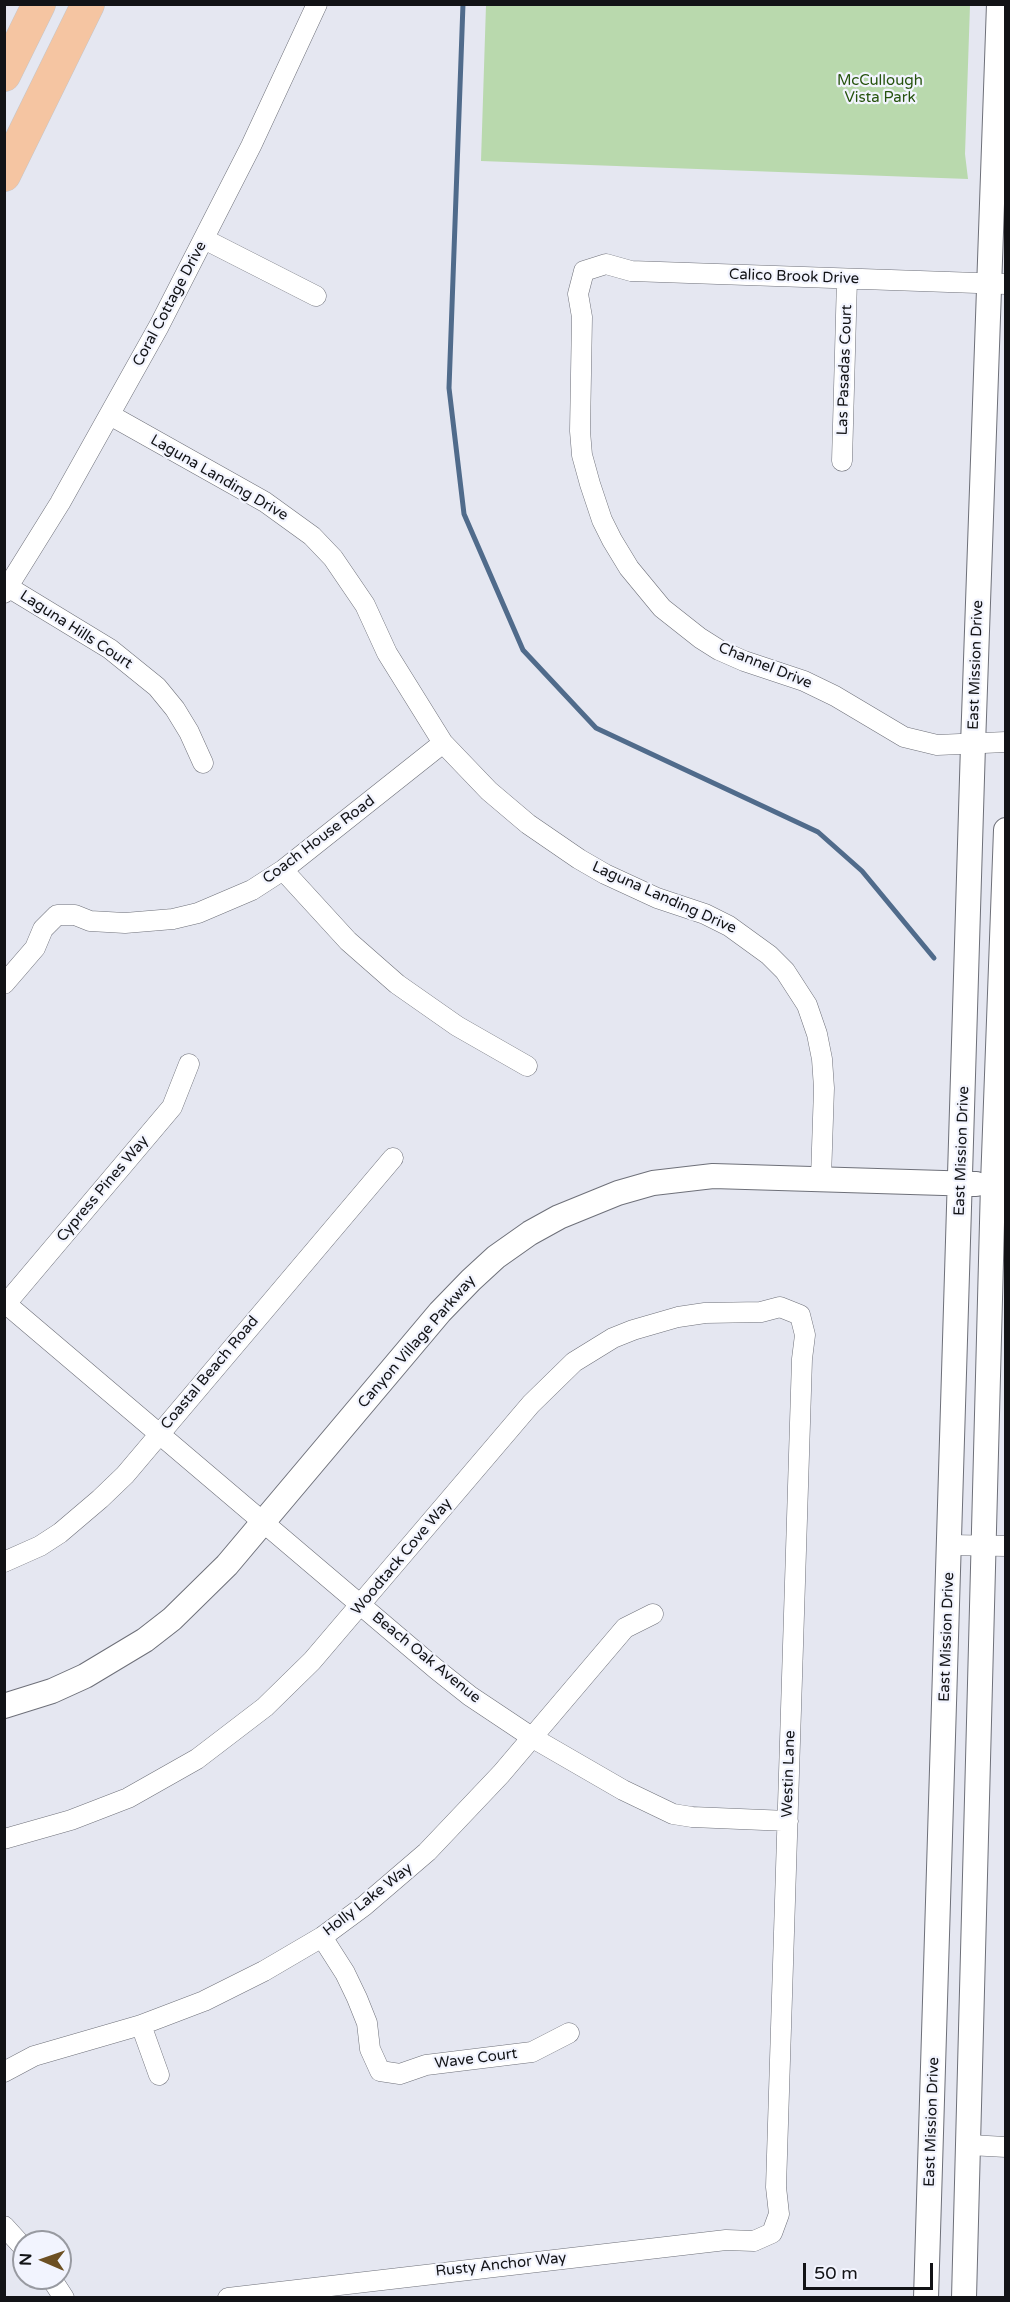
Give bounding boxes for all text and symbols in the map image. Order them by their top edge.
park label: McCullough Vista Park [837,72,923,107]
street label: Coral Cottage Drive [129,238,211,370]
street label: Calico Brook Drive [729,266,859,288]
street label: Las Pasadas Court [834,304,856,436]
street label: Laguna Landing Drive [147,431,291,525]
street label: Laguna Hills Court [16,587,136,673]
street label: East Mission Drive [965,600,987,730]
street label: Channel Drive [716,639,814,693]
street label: Coach House Road [260,792,378,888]
street label: Laguna Landing Drive [589,858,739,938]
street label: East Mission Drive [951,1086,973,1216]
street label: Cypress Pines Way [53,1132,153,1246]
street label: Canyon Village Parkway [354,1272,480,1412]
street label: Coastal Beach Road [157,1313,263,1433]
street label: Woodtack Cove Way [348,1495,456,1619]
street label: East Mission Drive [936,1572,958,1702]
street label: Beach Oak Avenue [368,1609,484,1707]
street label: Westin Lane [778,1730,800,1818]
street label: Holly Lake Way [320,1860,416,1940]
street label: Wave Court [434,2045,518,2073]
street label: East Mission Drive [921,2057,943,2187]
north arrow [12,2230,72,2290]
street label: Rusty Anchor Way [435,2249,567,2281]
scale bar [806,2251,936,2289]
text: N [16,2253,36,2266]
text: 50 m [814,2262,858,2284]

